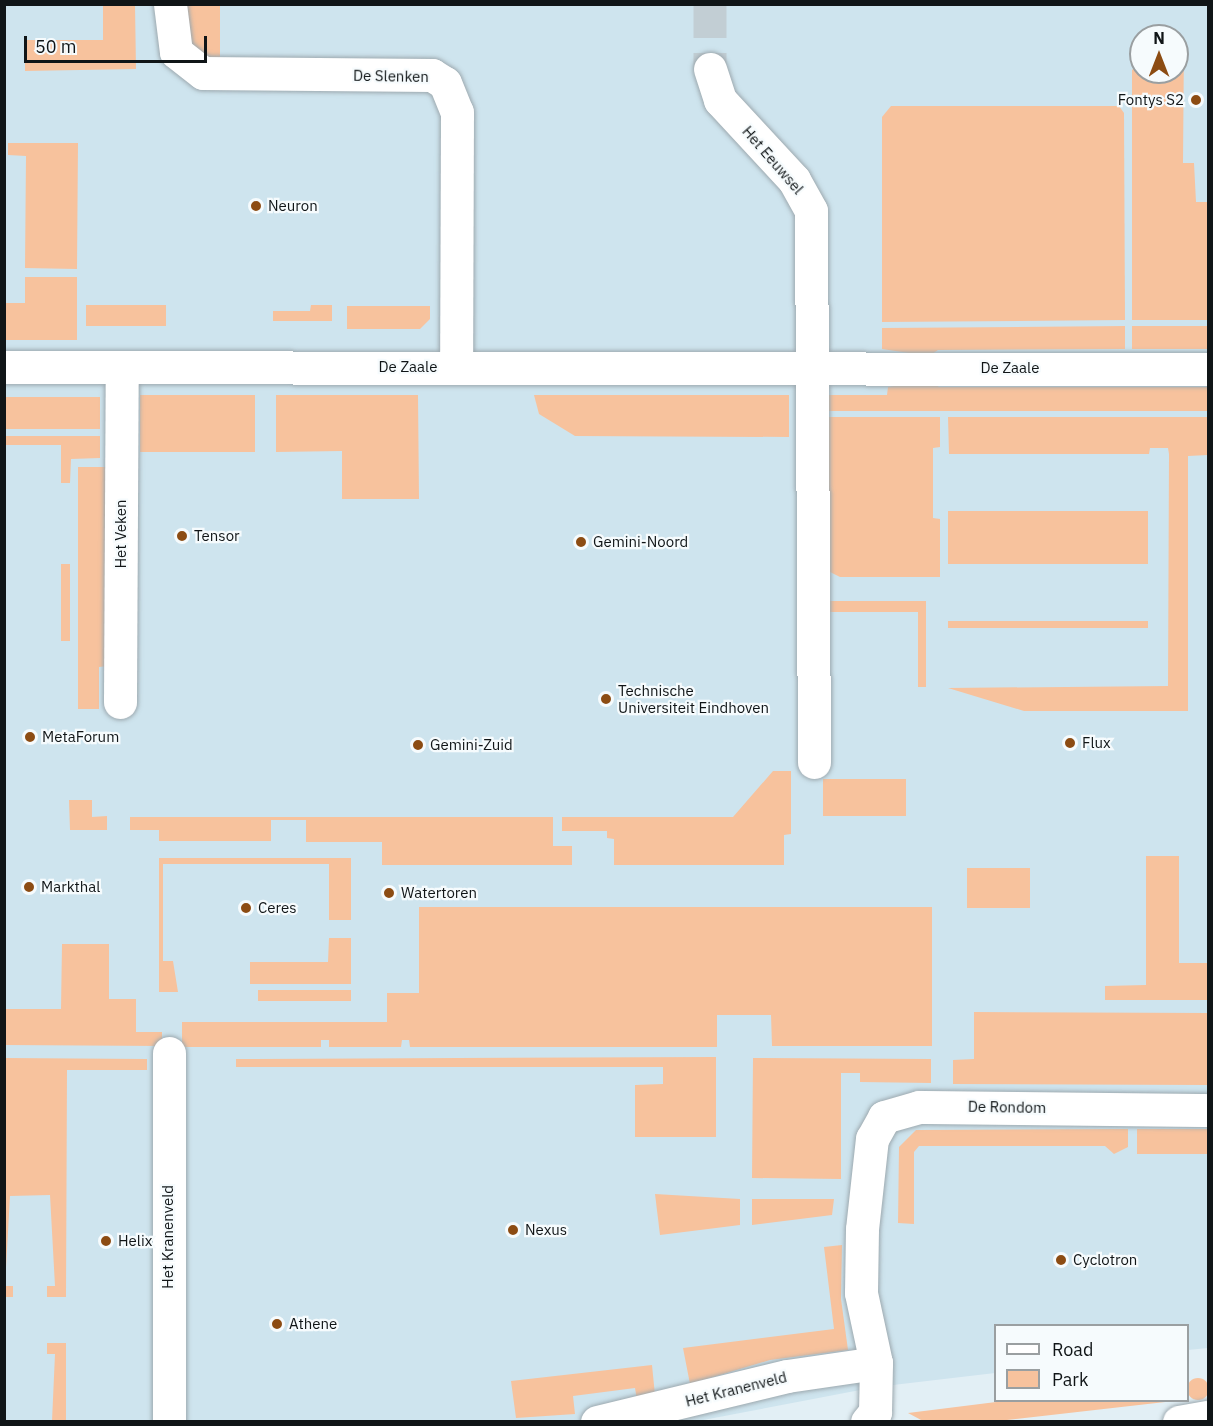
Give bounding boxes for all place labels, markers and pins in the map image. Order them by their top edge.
place label: Fontys S2 [1118,91,1184,109]
marker: Fontys S2 [1189,93,1203,107]
place label: Neuron [268,197,318,215]
marker: Neuron [249,199,263,213]
place label: Tensor [194,527,240,545]
marker: Tensor [175,529,189,543]
place label: Gemini-Noord [593,533,688,551]
marker: Gemini-Noord [574,535,588,549]
place label: Technische Universiteit Eindhoven [618,681,769,716]
marker: Technische Universiteit Eindhoven [599,692,613,706]
place label: MetaForum [42,728,119,746]
marker: MetaForum [23,730,37,744]
place label: Flux [1082,734,1111,752]
place label: Gemini-Zuid [430,736,513,754]
marker: Flux [1063,736,1077,750]
marker: Gemini-Zuid [411,738,425,752]
place label: Markthal [41,878,100,896]
marker: Markthal [22,880,36,894]
place label: Watertoren [401,884,477,902]
marker: Watertoren [382,886,396,900]
place label: Ceres [258,899,297,917]
marker: Ceres [239,901,253,915]
place label: Nexus [525,1221,567,1239]
marker: Nexus [506,1223,520,1237]
place label: Helix [118,1232,152,1250]
marker: Helix [99,1234,113,1248]
place label: Cyclotron [1073,1251,1137,1269]
marker: Cyclotron [1054,1253,1068,1267]
place label: Athene [289,1315,337,1333]
marker: Athene [270,1317,284,1331]

